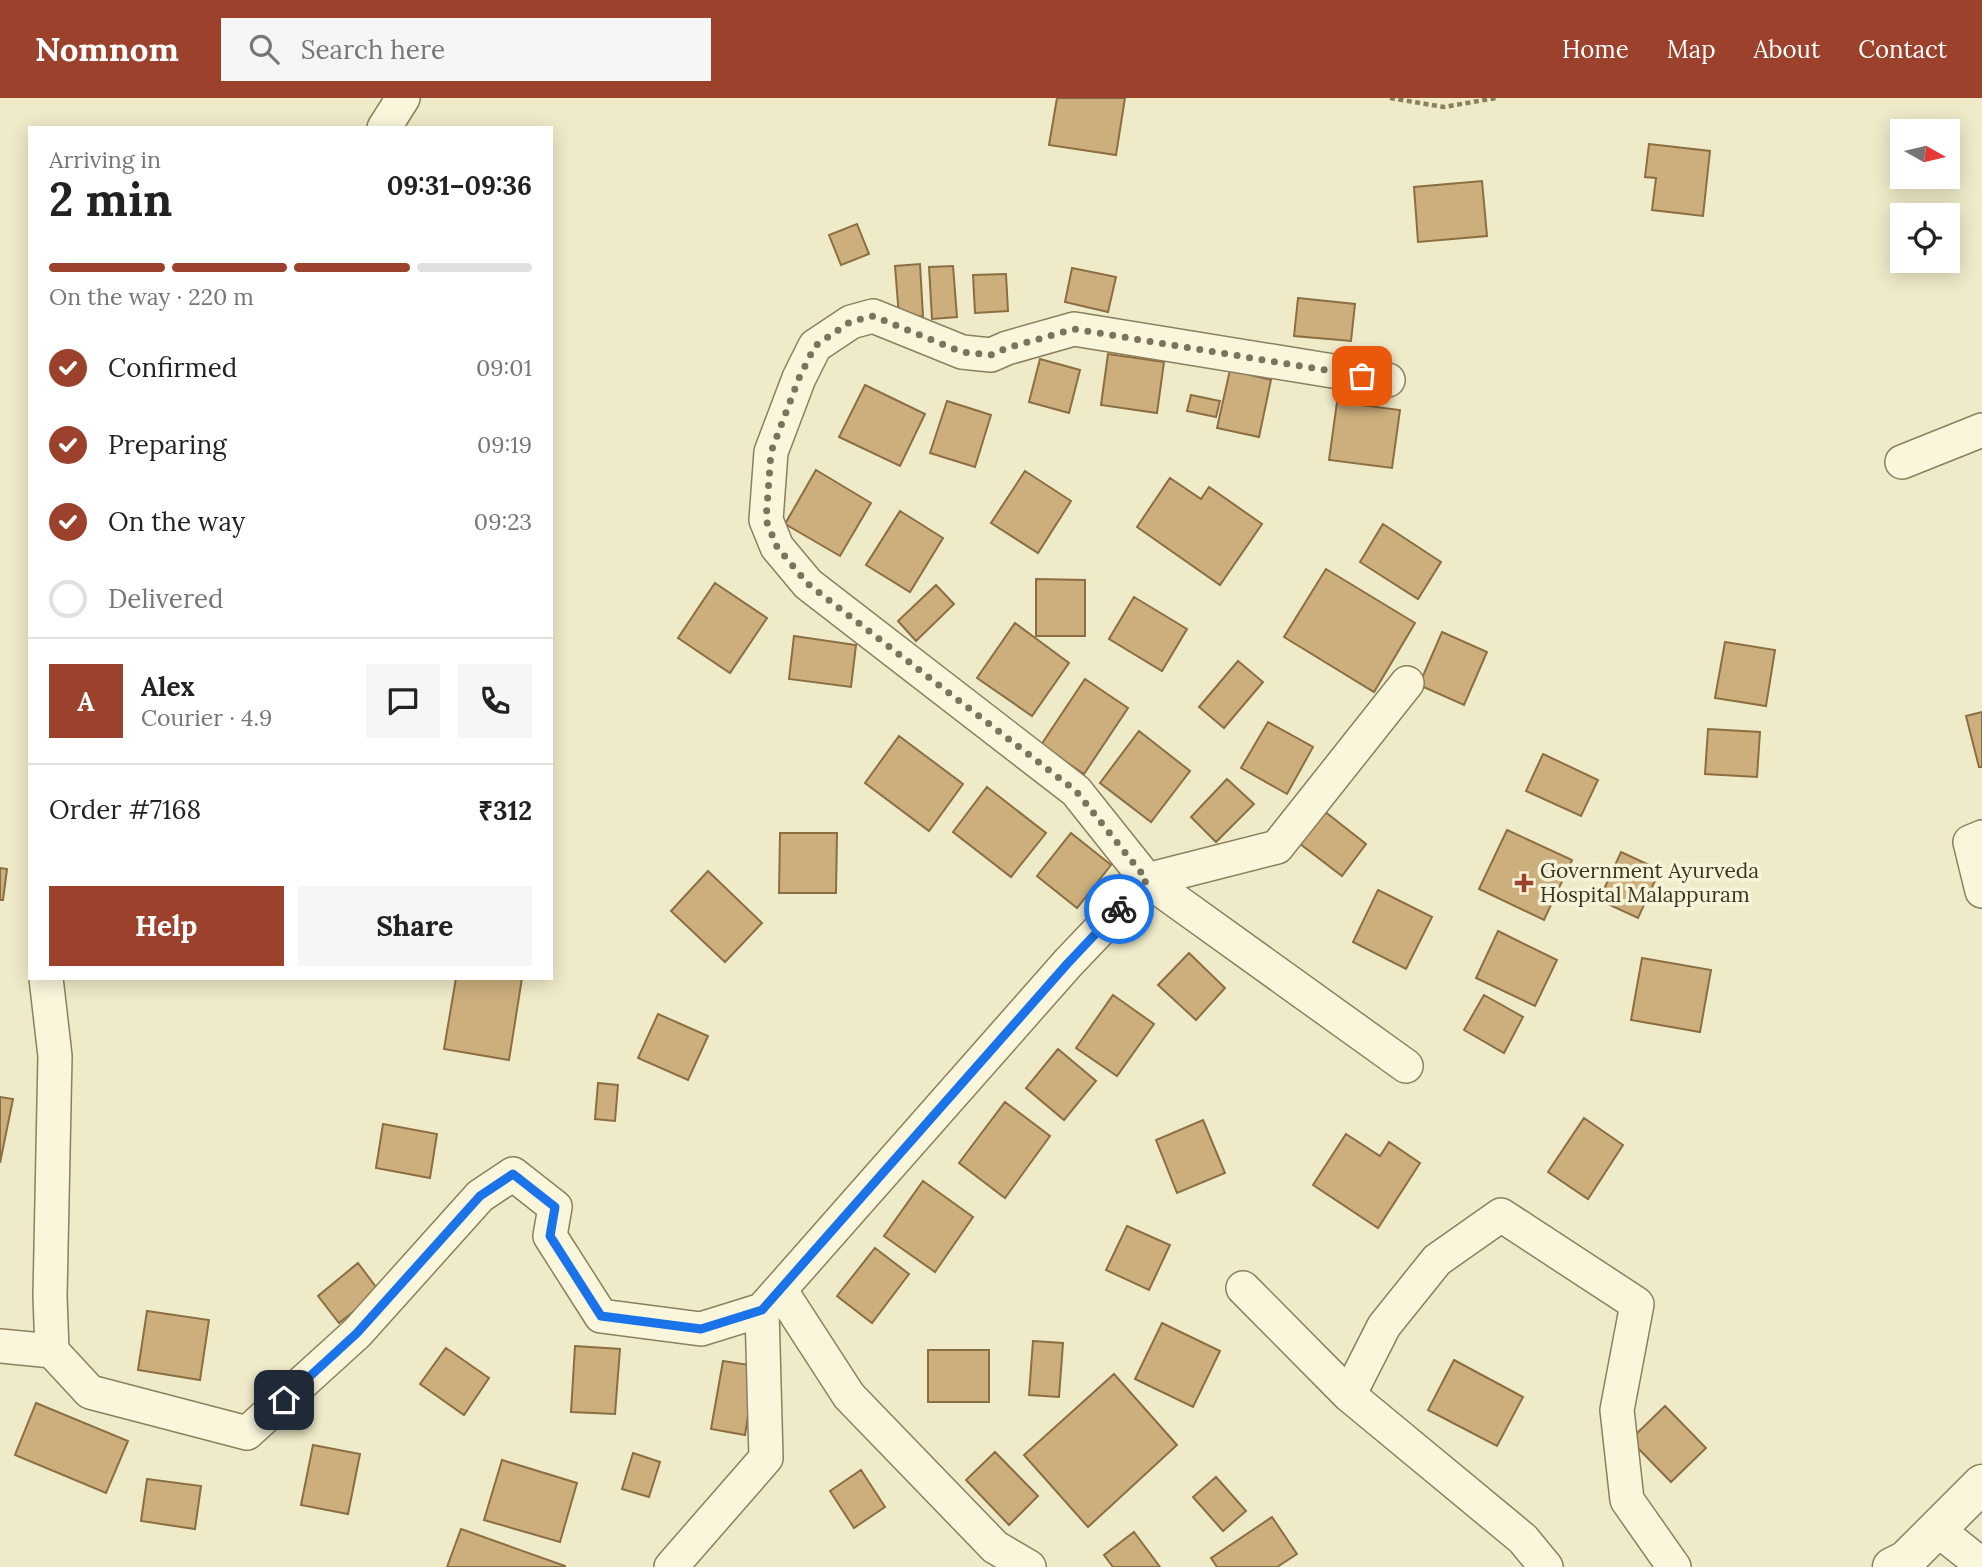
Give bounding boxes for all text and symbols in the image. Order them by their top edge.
search box [221,18,711,81]
text: Nomnom [35,28,179,70]
icon: search [245,30,283,68]
text: Search here [301,33,445,66]
text: Home [1562,34,1629,65]
text: Map [1667,34,1716,65]
text: About [1754,34,1820,65]
text: Contact [1858,34,1947,65]
north arrow [1890,119,1960,189]
map controls [1890,119,1960,273]
text: Arriving in [49,145,161,174]
text: 09:31–09:36 [387,169,532,202]
text: 2 min [49,170,172,229]
button: locate [1890,203,1960,273]
text: On the way · 220 m [49,282,254,311]
pin [1332,346,1392,406]
icon: check [49,349,87,387]
text: Confirmed [108,351,237,384]
text: 09:01 [476,353,532,382]
icon: bag [1343,357,1381,395]
icon: check [49,426,87,464]
text: Preparing [108,428,227,461]
text: 09:19 [477,430,532,459]
icon: check [49,503,87,541]
text: On the way [108,505,245,538]
text: 09:23 [474,507,532,536]
text: Delivered [108,582,224,615]
button: chat [366,664,440,738]
button: phone [458,664,532,738]
text: Alex [141,670,195,703]
text: A [77,685,95,718]
text: Courier · 4.9 [141,703,272,732]
text: Order #7168 [49,793,201,826]
text: ₹312 [478,794,532,827]
place label: Government Ayurveda Hospital Malappuram [1540,857,1759,908]
marker: Government Ayurveda Hospital Malappuram [1514,873,1534,893]
courier [1084,874,1154,944]
button: Help [49,886,284,966]
button: Share [298,886,532,966]
icon: bike [1100,890,1138,928]
pin [254,1370,314,1430]
icon: home [265,1381,303,1419]

